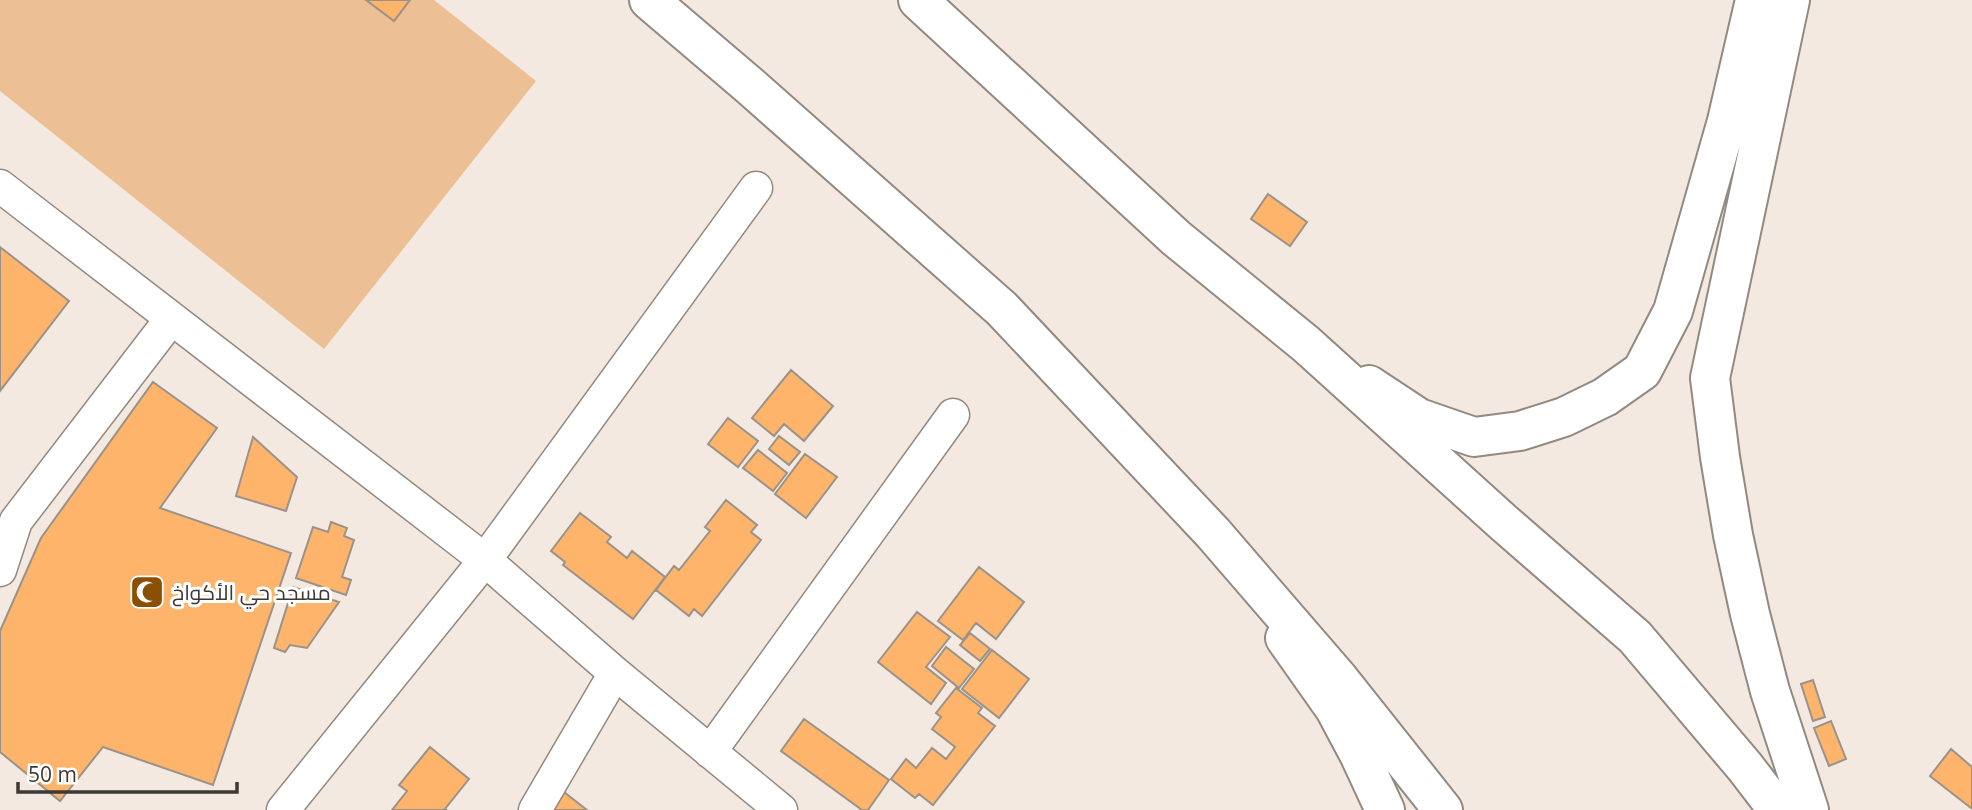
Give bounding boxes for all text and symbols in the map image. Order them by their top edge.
mosque icon: مسجد حي الأكواخ [128,573,166,611]
place label: مسجد حي الأكواخ [172,578,331,609]
scale bar [18,750,236,794]
text: 50 m [28,760,77,788]

